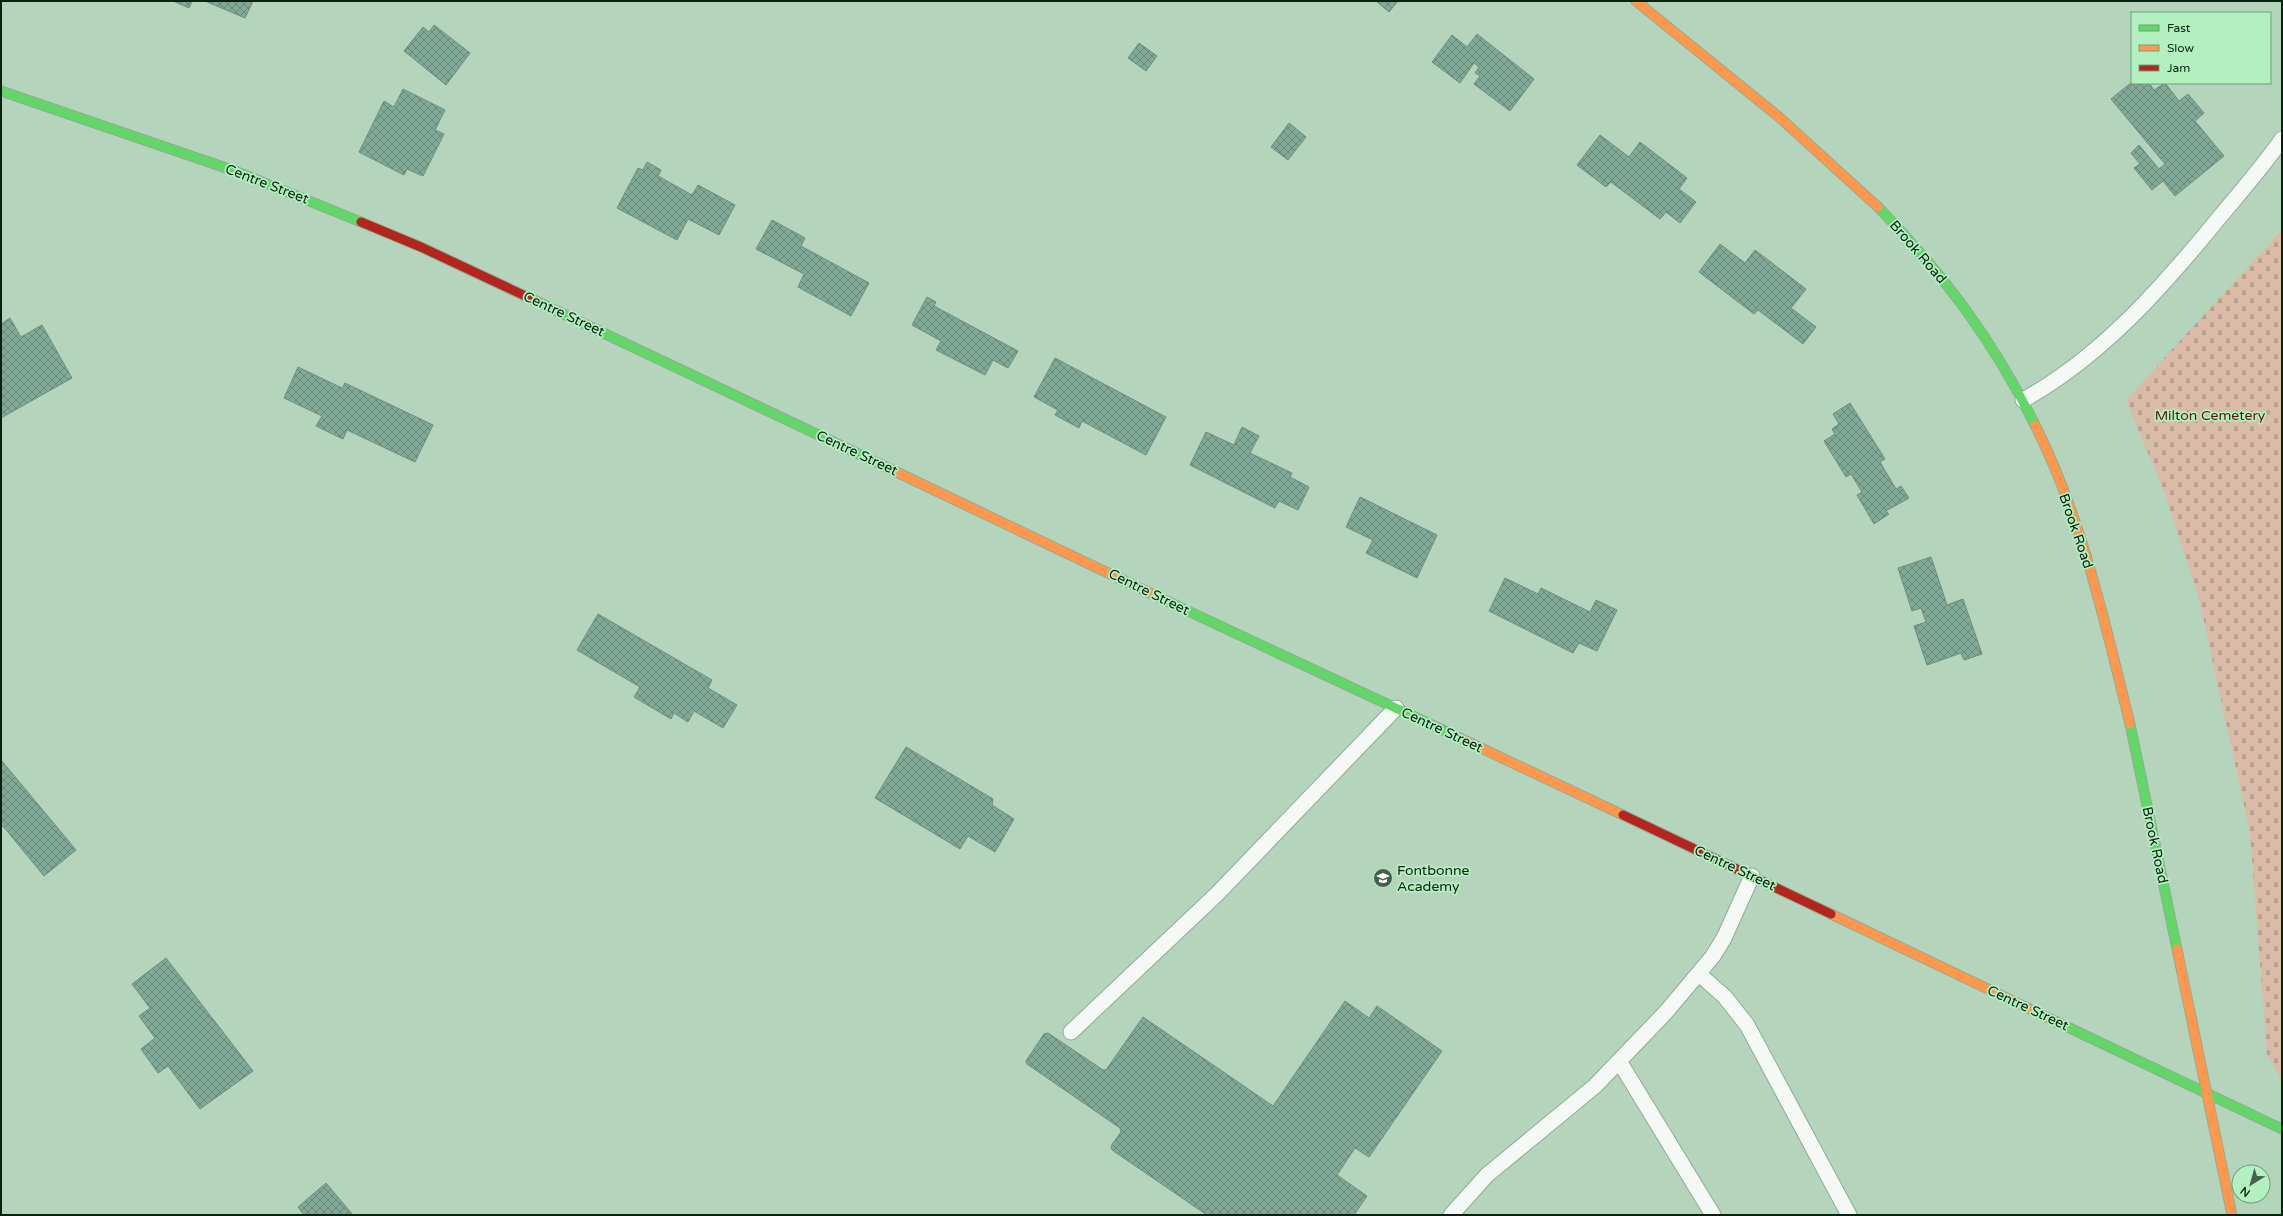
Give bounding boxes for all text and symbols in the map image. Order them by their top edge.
legend [2131,12,2271,84]
text: Fast [2167,21,2191,35]
text: Slow [2167,41,2194,55]
text: Jam [2167,61,2190,75]
street label: Centre Street [223,160,312,208]
street label: Brook Road [1886,217,1950,287]
street label: Centre Street [521,288,608,341]
park label: Milton Cemetery [2155,407,2266,424]
street label: Centre Street [814,427,901,480]
street label: Brook Road [2055,491,2097,571]
street label: Centre Street [1106,565,1193,619]
street label: Centre Street [1399,704,1486,757]
street label: Brook Road [2139,805,2171,885]
street label: Centre Street [1692,842,1779,895]
place label: Fontbonne Academy [1397,862,1470,895]
school or university icon: Fontbonne Academy [1372,867,1394,889]
street label: Centre Street [1985,982,2072,1035]
north arrow [2231,1164,2271,1204]
text: N [2238,1184,2253,1199]

